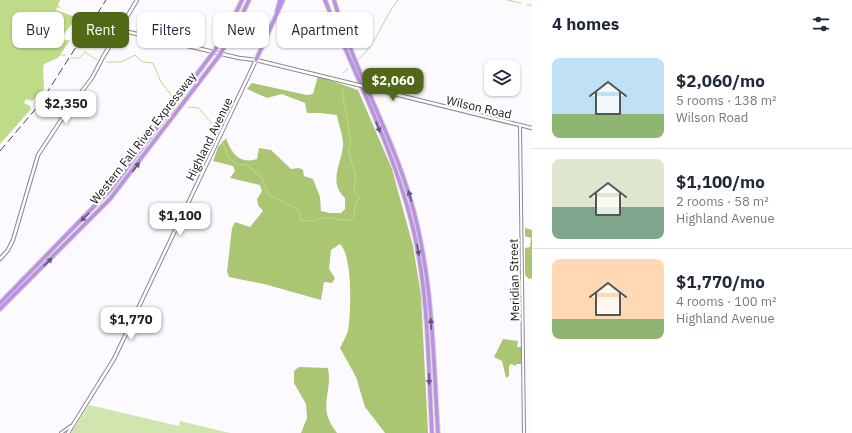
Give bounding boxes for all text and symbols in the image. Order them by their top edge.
chip: Buy [12,12,64,48]
chip: Rent [72,12,129,48]
chip: Filters [137,12,205,48]
chip: New [213,12,269,48]
chip: Apartment [277,12,373,48]
text: 4 homes [552,13,619,35]
icon: filters [810,13,832,35]
map controls [484,60,520,96]
button: layers [484,60,520,96]
pin: $2,060 [360,68,426,102]
street label: Western Fall River Expressway [87,69,199,207]
text: $2,060/mo [676,70,765,92]
text: $2,060 [371,72,415,89]
icon: home [584,74,632,122]
pin: $2,350 [33,91,99,125]
street label: Wilson Road [445,92,513,122]
text: 5 rooms · 138 m² [676,92,777,109]
street label: Highland Avenue [182,94,236,183]
text: $2,350 [44,95,88,112]
text: Wilson Road [676,109,748,126]
one-way arrow [375,121,381,133]
one-way arrow [132,161,141,172]
text: $1,100/mo [676,171,765,193]
icon: home [584,175,632,223]
one-way arrow [407,190,413,202]
text: 2 rooms · 58 m² [676,193,769,210]
pin: $1,100 [147,203,213,237]
text: $1,100 [158,207,202,224]
text: Highland Avenue [676,210,775,227]
one-way arrow [80,212,90,222]
street label: Meridian Street [506,239,522,321]
one-way arrow [415,244,421,256]
one-way arrow [43,257,53,267]
text: $1,770/mo [676,271,765,293]
icon: home [584,275,632,323]
text: 4 rooms · 100 m² [676,293,777,310]
pin: $1,770 [98,307,164,341]
text: Highland Avenue [676,310,775,327]
text: $1,770 [109,311,153,328]
one-way arrow [428,318,435,330]
one-way arrow [426,373,433,385]

